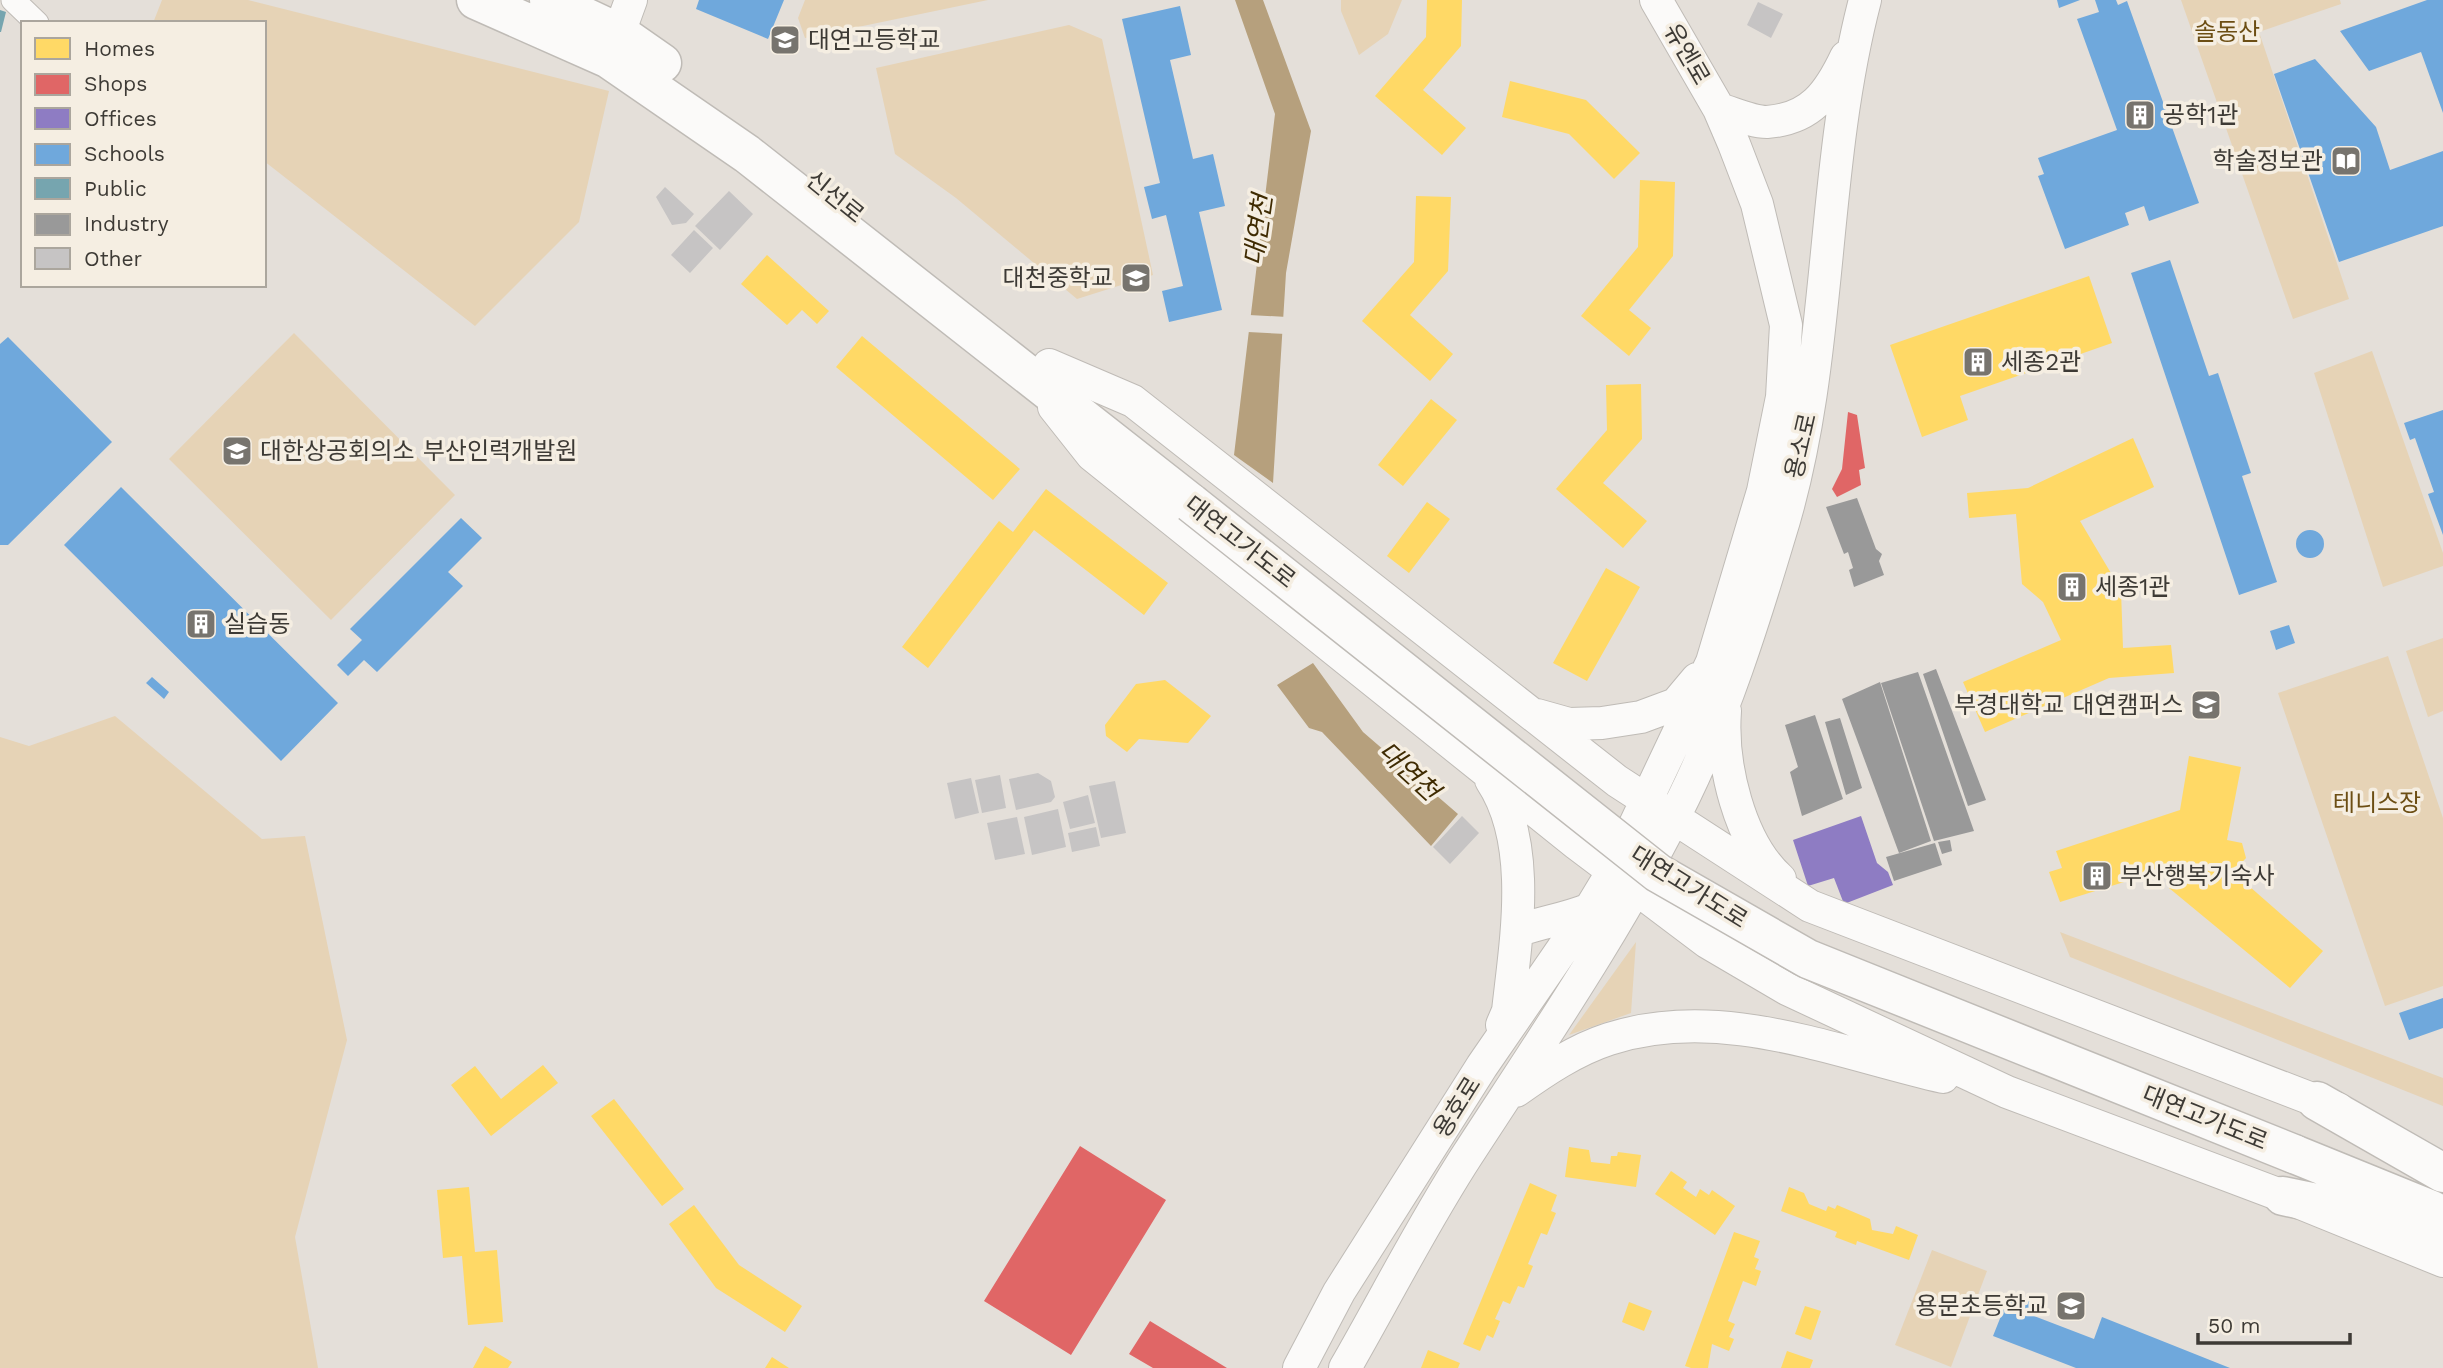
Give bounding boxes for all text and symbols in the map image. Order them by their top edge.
street label: 유엔로 [1658,18,1716,90]
park label: 솔동산 [2194,18,2260,46]
legend [21,21,266,287]
school or university icon: 대연고등학교 [768,23,802,57]
place label: 대연고등학교 [808,26,940,54]
text: Homes [84,36,155,61]
text: Shops [84,71,147,96]
building icon: 공학1관 [2123,98,2157,132]
place label: 공학1관 [2163,101,2239,129]
text: Offices [84,106,157,131]
text: Schools [84,141,165,166]
library icon: 학술정보관 [2329,144,2363,178]
place label: 학술정보관 [2213,147,2323,175]
street label: 신선로 [800,165,870,229]
text: Public [84,176,147,201]
water label: 대연천 [1238,189,1278,268]
text: Industry [84,211,169,236]
text: Other [84,246,143,271]
school or university icon: 대천중학교 [1119,261,1153,295]
place label: 대천중학교 [1003,264,1113,292]
building icon: 세종2관 [1961,345,1995,379]
place label: 세종2관 [2001,348,2081,376]
street label: 용소로 [1780,411,1822,481]
school or university icon: 대한상공회의소 부산인력개발원 [220,434,254,468]
place label: 대한상공회의소 부산인력개발원 [260,437,577,465]
street label: 대연고가도로 [1179,490,1301,594]
building icon: 세종1관 [2055,570,2089,604]
place label: 세종1관 [2095,573,2171,601]
building icon: 실습동 [184,607,218,641]
place label: 실습동 [224,610,290,638]
school or university icon: 부경대학교 대연캠퍼스 [2189,688,2223,722]
place label: 부경대학교 대연캠퍼스 [1954,691,2183,719]
water label: 대연천 [1373,736,1448,809]
park label: 테니스장 [2333,789,2421,817]
street label: 대연고가도로 [1625,840,1753,934]
building icon: 부산행복기숙사 [2080,859,2114,893]
place label: 부산행복기숙사 [2120,862,2275,890]
street label: 용호로 [1428,1071,1486,1143]
street label: 대연고가도로 [2138,1080,2272,1156]
school or university icon: 용문초등학교 [2054,1289,2088,1323]
place label: 용문초등학교 [1916,1292,2048,1320]
scale bar [2198,1302,2350,1346]
text: 50 m [2208,1313,2260,1338]

